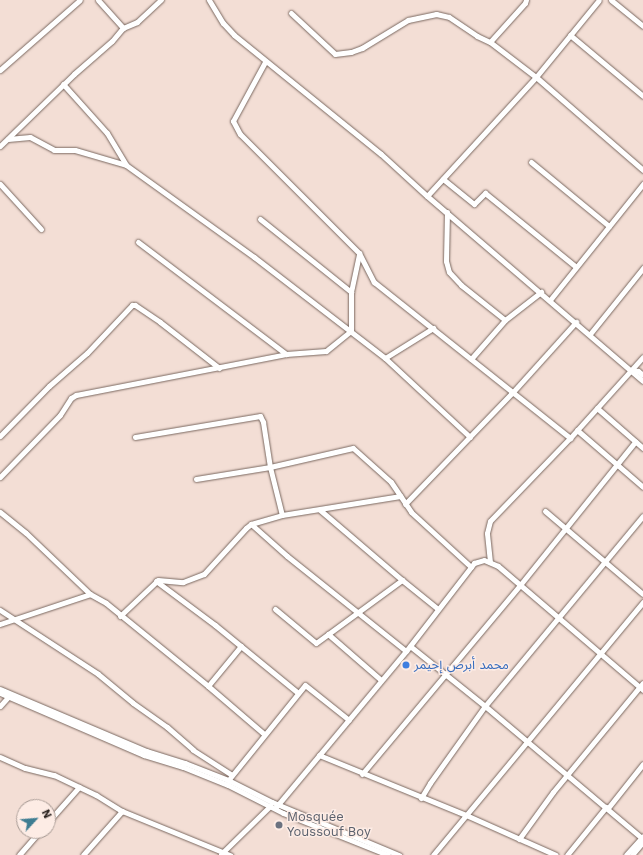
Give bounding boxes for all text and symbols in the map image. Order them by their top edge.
place label: محمد أبرص إحيمر [414,657,509,673]
marker: محمد أبرص إحيمر [401,660,411,670]
north arrow [16,799,56,839]
text: N [39,807,54,820]
place label: Mosquée Youssouf Boy [287,810,371,841]
marker: Mosquée Youssouf Boy [274,820,284,830]

